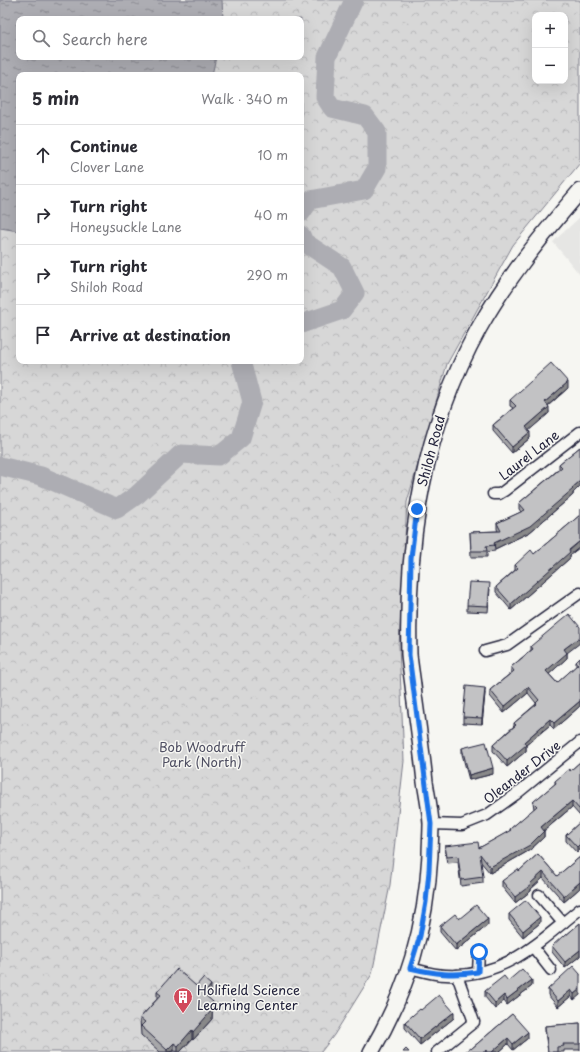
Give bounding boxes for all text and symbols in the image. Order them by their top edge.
map controls [532,12,568,84]
button: + [532,12,568,48]
search box [16,16,304,60]
icon: search [30,27,52,49]
text: Search here [62,27,148,50]
button: − [532,48,568,84]
text: 5 min [32,85,79,111]
text: Walk · 340 m [201,89,288,108]
text: Continue [70,134,138,157]
icon: ahead [32,144,54,166]
text: 10 m [258,145,288,164]
text: Clover Lane [70,157,144,176]
text: Turn right [70,194,147,217]
icon: right [32,204,54,226]
text: 40 m [254,205,288,224]
text: Honeysuckle Lane [70,217,182,236]
text: Turn right [70,254,147,277]
icon: right [32,264,54,286]
text: 290 m [247,265,288,284]
text: Shiloh Road [70,277,143,296]
text: Arrive at destination [70,323,231,346]
icon: arrive [32,324,54,346]
street label: Shiloh Road [412,413,449,489]
street label: Laurel Lane [495,425,563,484]
route end [408,500,426,518]
street label: Oleander Drive [479,735,564,808]
park label: Bob Woodruff Park (North) [159,737,246,771]
route start [470,943,488,961]
place label: Holifield Science Learning Center [197,980,300,1014]
building icon: Holifield Science Learning Center [172,986,194,1014]

